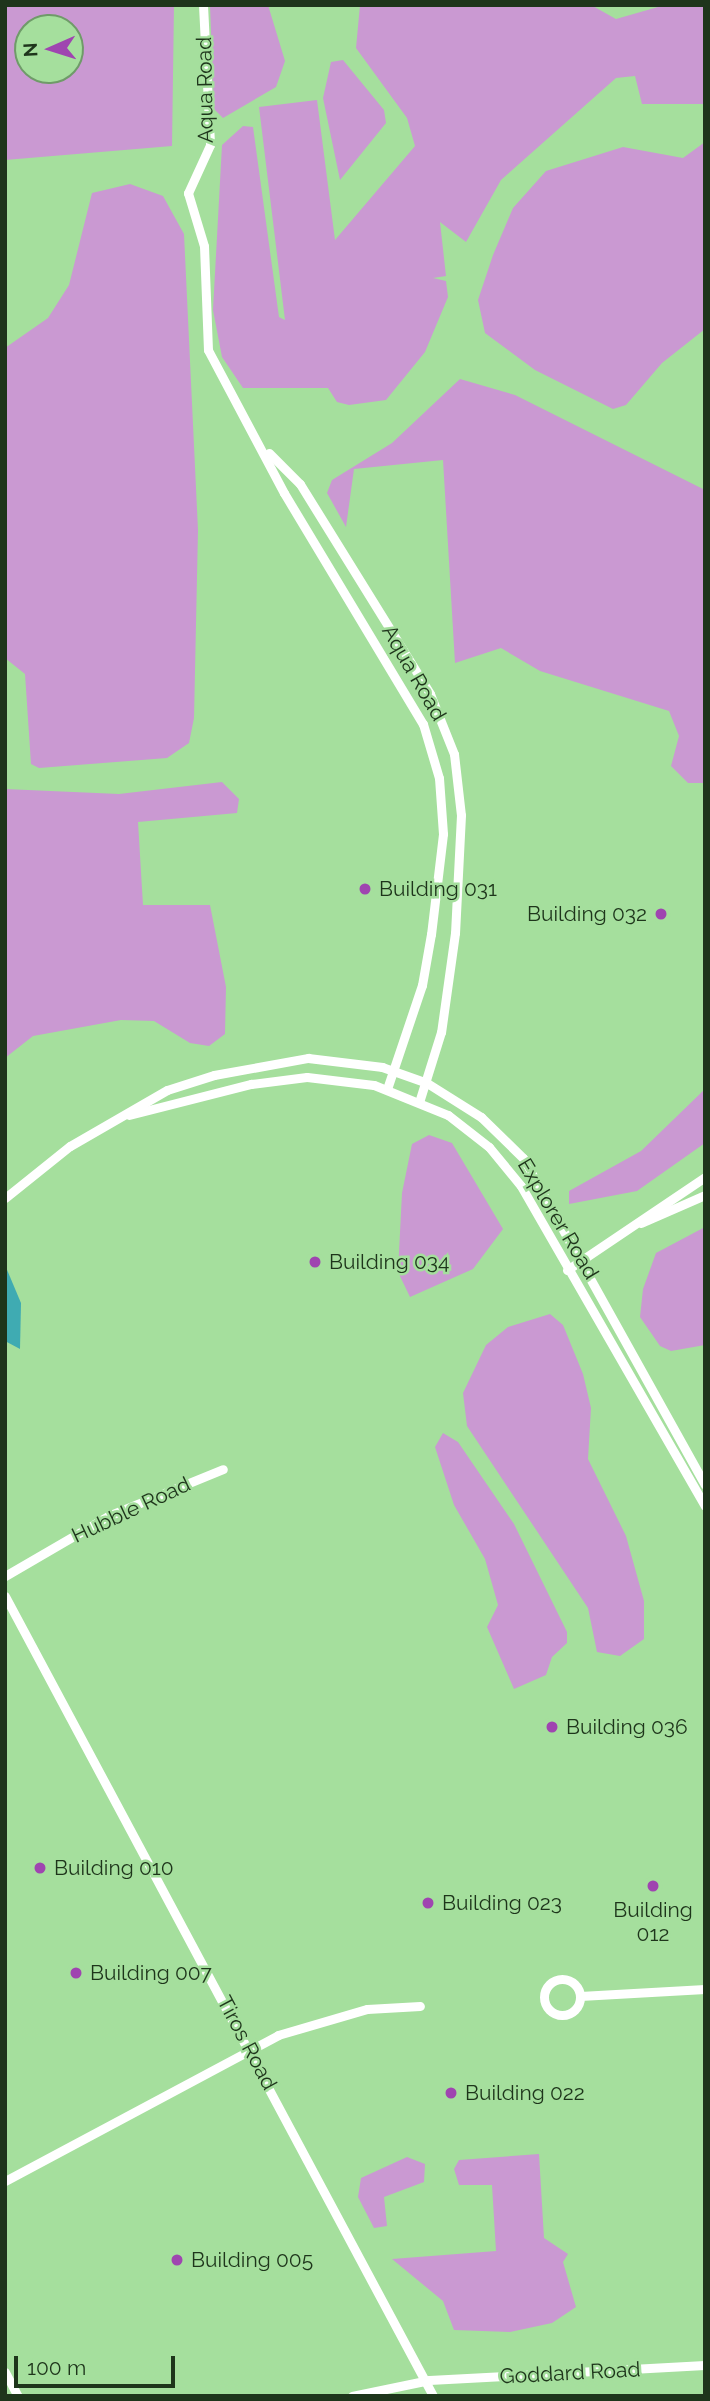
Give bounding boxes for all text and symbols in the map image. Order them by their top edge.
north arrow [14,14,84,84]
street label: Aqua Road [191,37,219,143]
text: N [19,42,41,58]
street label: Aqua Road [376,621,452,725]
place label: Building 031 [379,876,497,902]
marker: Building 031 [357,881,373,897]
place label: Building 032 [527,901,647,927]
marker: Building 032 [653,906,669,922]
street label: Explorer Road [512,1154,604,1284]
place label: Building 034 [329,1249,449,1275]
marker: Building 034 [307,1254,323,1270]
street label: Hubble Road [68,1472,194,1548]
place label: Building 036 [566,1714,688,1740]
marker: Building 036 [544,1719,560,1735]
place label: Building 010 [54,1855,174,1881]
marker: Building 010 [32,1860,48,1876]
marker: Building 012 [645,1878,661,1894]
place label: Building 023 [442,1890,562,1916]
marker: Building 023 [420,1895,436,1911]
place label: Building 012 [613,1897,693,1947]
place label: Building 007 [90,1960,212,1986]
marker: Building 007 [68,1965,84,1981]
street label: Tiros Road [212,1992,282,2094]
place label: Building 022 [465,2080,585,2106]
marker: Building 022 [443,2085,459,2101]
place label: Building 005 [191,2247,313,2273]
marker: Building 005 [169,2252,185,2268]
scale bar [18,2342,178,2386]
text: 100 m [27,2355,86,2380]
street label: Goddard Road [499,2357,641,2389]

